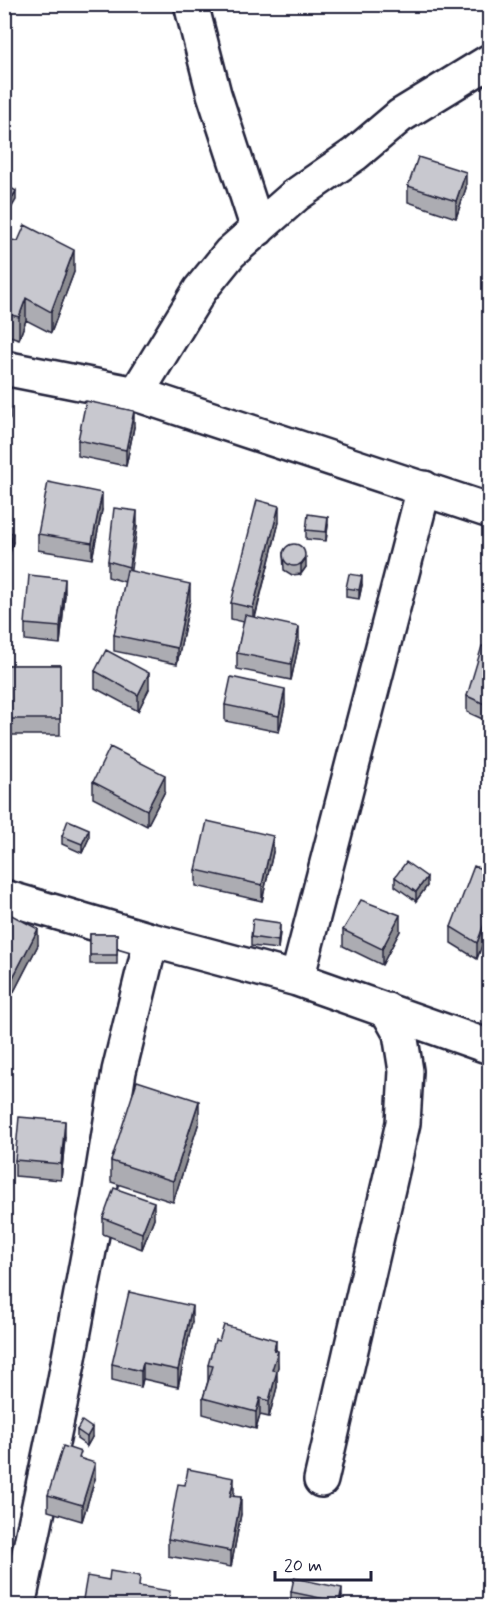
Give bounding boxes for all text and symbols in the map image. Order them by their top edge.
scale bar [275,1544,371,1582]
text: 20 m [284,1554,322,1578]

